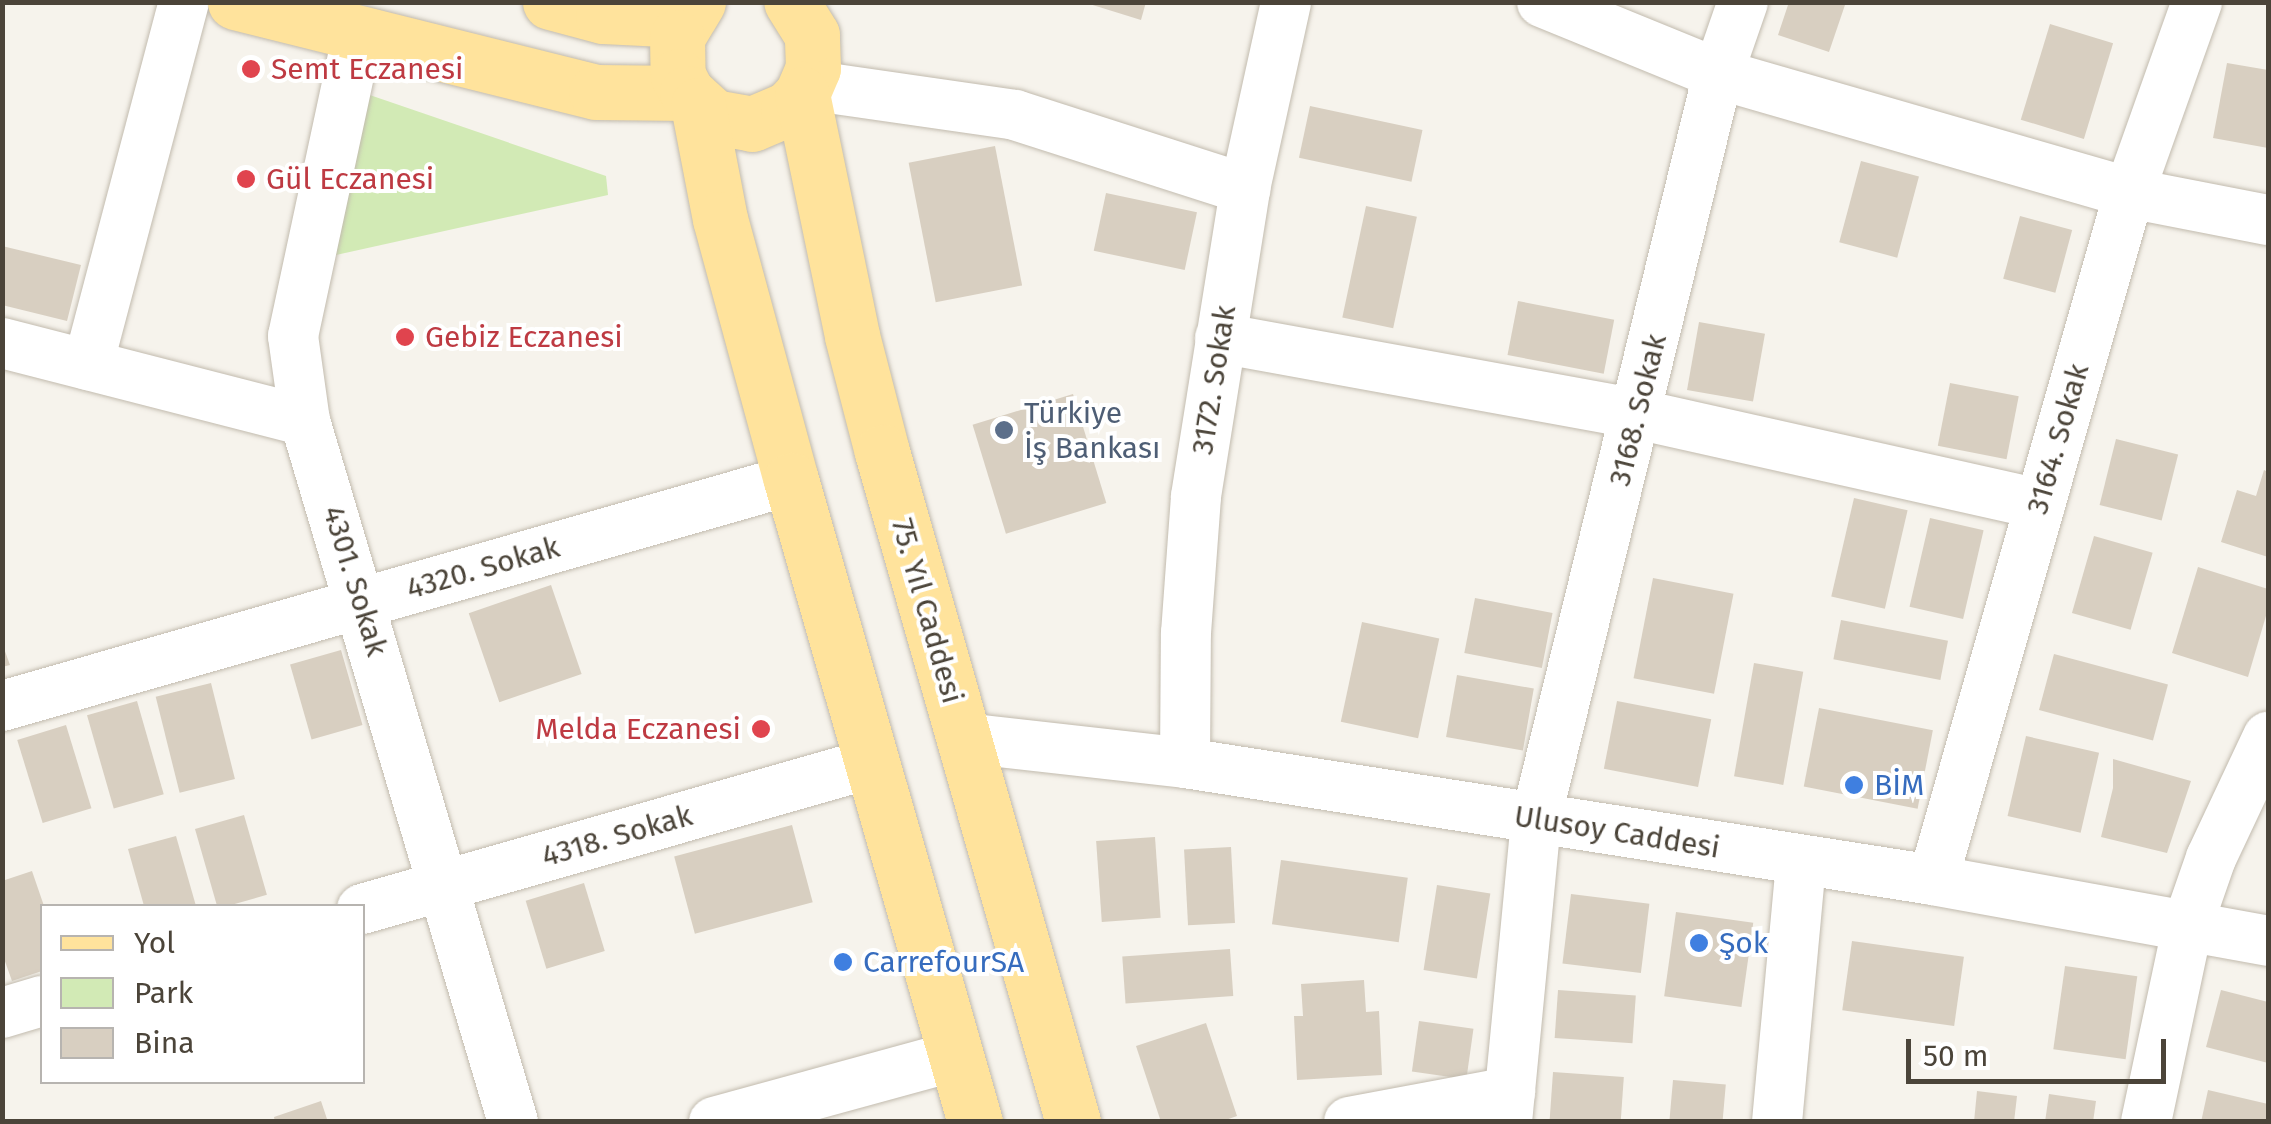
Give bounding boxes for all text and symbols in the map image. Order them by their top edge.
place label: Semt Eczanesi [271,51,463,87]
marker: Semt Eczanesi [240,58,262,80]
place label: Gül Eczanesi [266,161,434,197]
marker: Gül Eczanesi [235,168,257,190]
street label: 3172. Sokak [1184,303,1244,457]
place label: Gebiz Eczanesi [425,319,623,355]
marker: Gebiz Eczanesi [394,326,416,348]
street label: 3168. Sokak [1602,330,1674,490]
street label: 3164. Sokak [2019,360,2097,518]
place label: Türkiye İş Bankası [1024,395,1160,466]
marker: Türkiye İş Bankası [993,419,1015,441]
street label: 4301. Sokak [315,502,395,660]
street label: 75. Yıl Caddesi [883,514,971,708]
street label: 4320. Sokak [402,529,564,607]
place label: Melda Eczanesi [535,711,741,747]
marker: Melda Eczanesi [750,718,772,740]
place label: BİM [1874,767,1924,803]
marker: BİM [1843,774,1865,796]
street label: 4318. Sokak [538,797,696,875]
street label: Ulusoy Caddesi [1512,798,1722,866]
legend [40,904,365,1084]
text: Yol [134,925,175,961]
place label: Şok [1719,925,1768,961]
marker: Şok [1688,932,1710,954]
place label: CarrefourSA [863,944,1024,980]
marker: CarrefourSA [832,951,854,973]
text: Park [134,975,193,1011]
scale bar [1911,1019,2171,1081]
text: Bina [134,1025,195,1061]
text: 50 m [1923,1038,1988,1074]

